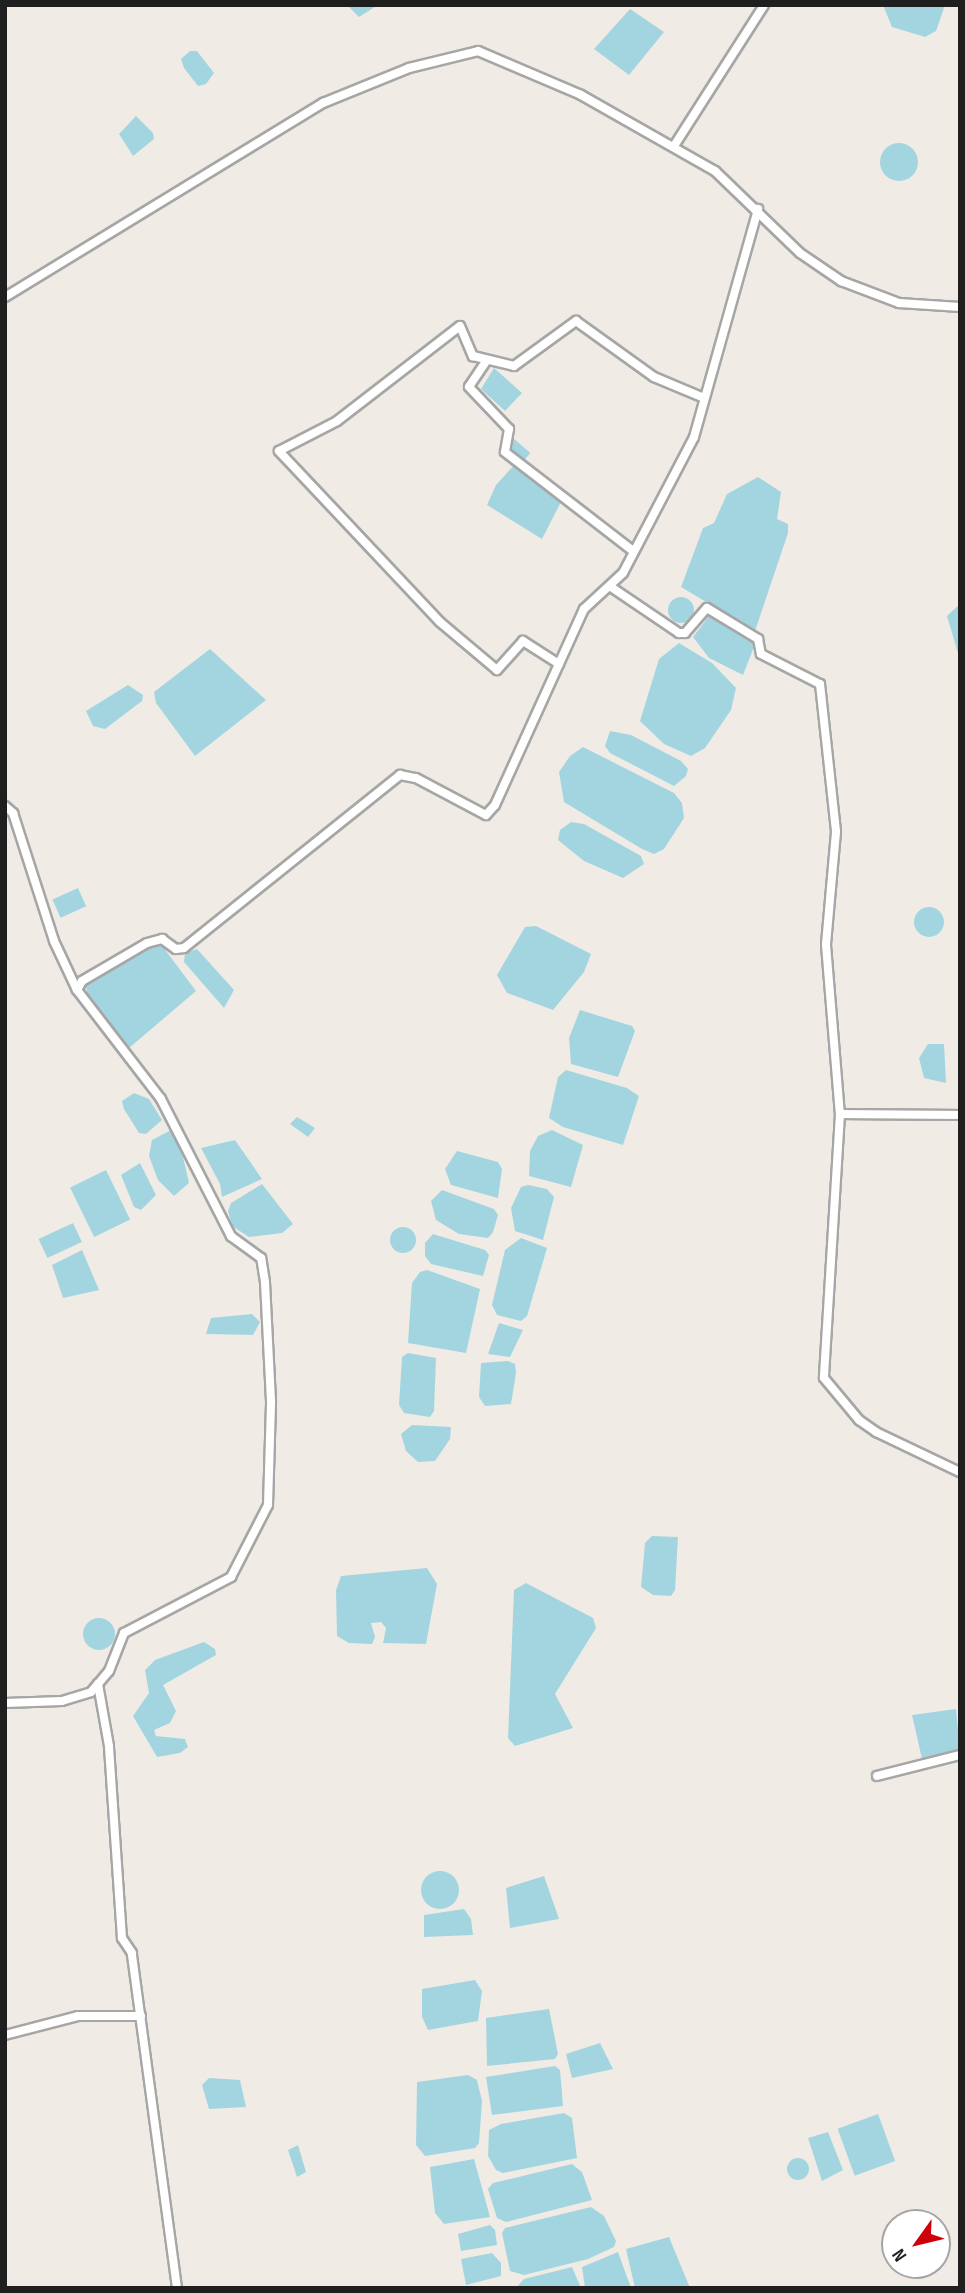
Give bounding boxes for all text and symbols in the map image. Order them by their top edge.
north arrow [881,2209,951,2279]
text: N [887,2244,912,2266]

